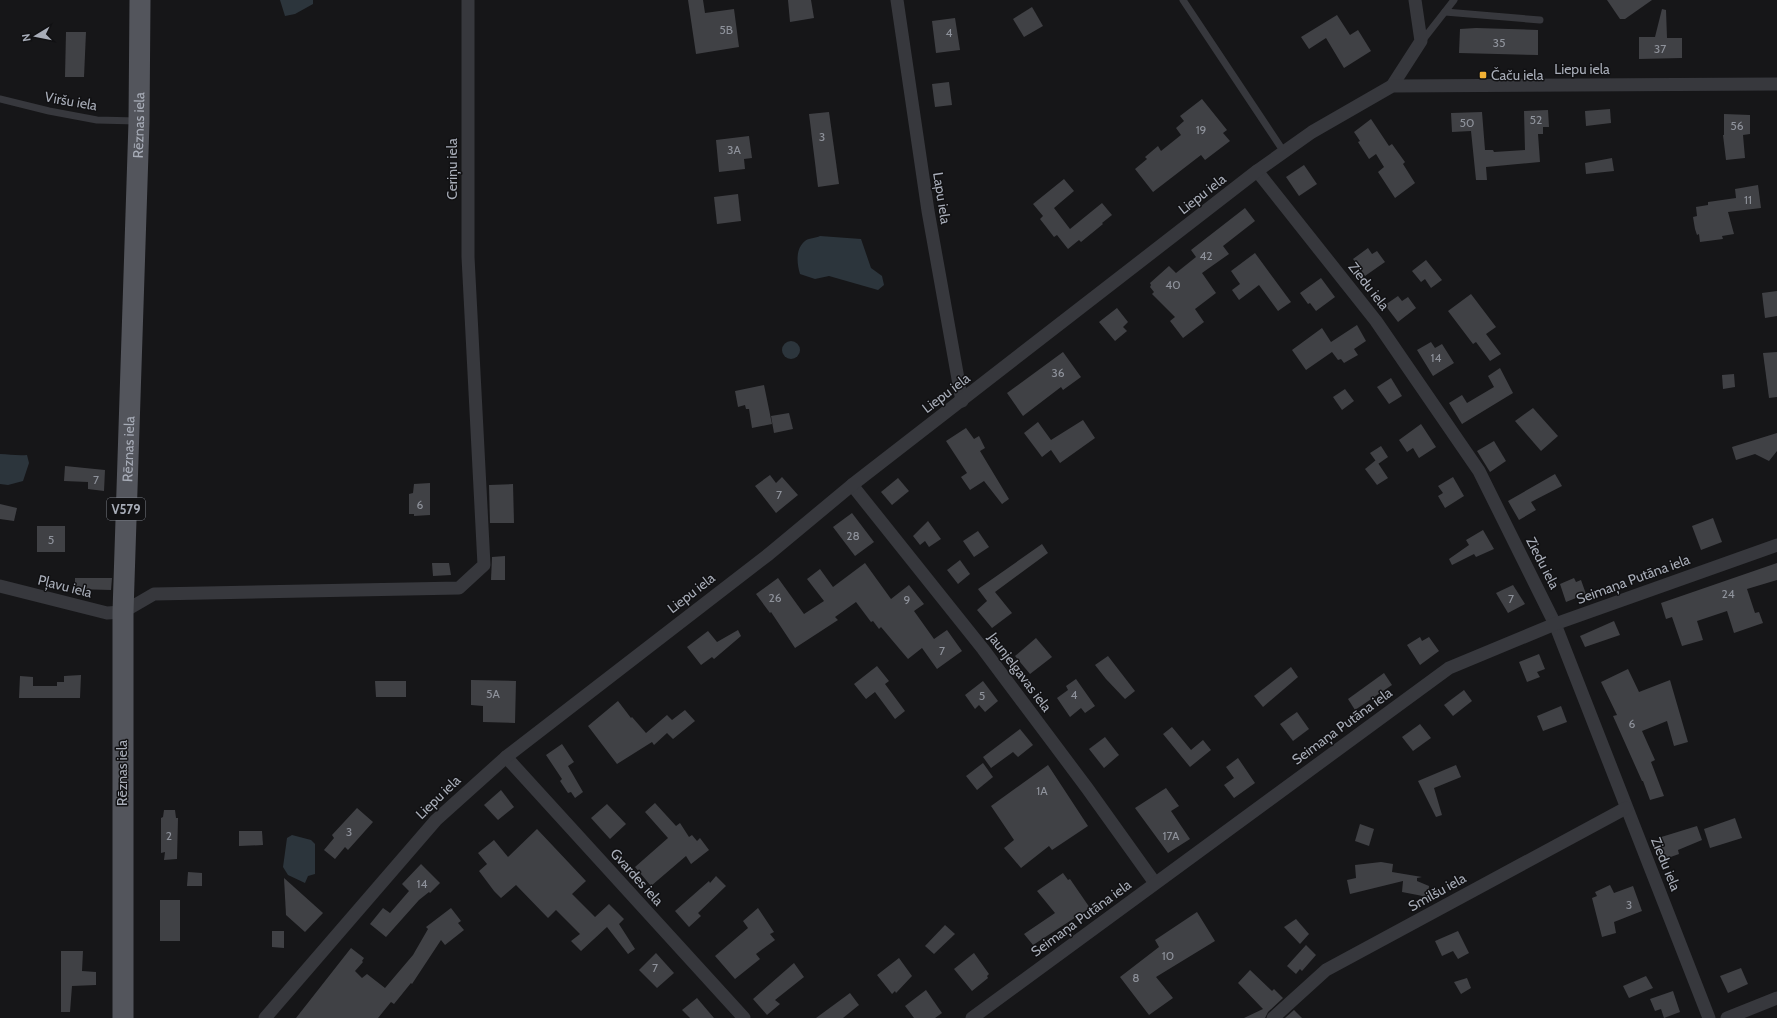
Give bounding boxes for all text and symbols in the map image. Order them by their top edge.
north arrow [16,16,56,56]
house number: 5B [719,22,733,37]
house number: 4 [946,25,953,40]
text: N [19,33,34,43]
house number: 35 [1493,35,1505,50]
house number: 37 [1654,41,1666,56]
street label: Liepu iela [1554,60,1610,78]
place label: Čaču iela [1491,66,1544,84]
marker: Čaču iela [1478,70,1488,80]
street label: Viršu iela [43,88,99,115]
street label: Rēznas iela [129,92,148,159]
house number: 52 [1530,112,1542,127]
house number: 50 [1460,115,1474,130]
house number: 56 [1730,118,1744,133]
house number: 19 [1196,122,1207,137]
house number: 3 [819,129,825,144]
street label: Ceriņu iela [443,138,461,200]
house number: 3A [727,142,742,157]
street label: Liepu iela [1175,170,1230,218]
street label: Lapu iela [929,171,955,225]
house number: 11 [1744,192,1752,207]
house number: 42 [1199,248,1213,263]
street label: Ziedu iela [1345,258,1394,314]
house number: 40 [1165,277,1181,292]
house number: 14 [1431,350,1441,365]
house number: 36 [1051,365,1065,380]
street label: Liepu iela [918,369,974,417]
street label: Rēznas iela [118,416,138,482]
house number: 7 [93,472,99,487]
house number: 7 [776,487,782,502]
house number: 6 [417,497,424,512]
road number: V579 [107,498,145,520]
house number: 28 [846,528,860,543]
house number: 5 [48,532,54,547]
street label: Ziedu iela [1522,534,1564,592]
street label: Seimaņa Putāna iela [1574,550,1693,608]
street label: Liepu iela [664,569,719,617]
street label: Pļavu iela [36,571,94,601]
house number: 24 [1721,586,1735,601]
house number: 26 [768,590,782,605]
house number: 7 [1508,591,1514,606]
house number: 9 [904,592,911,607]
street label: Jaunjelgavas iela [984,628,1056,716]
house number: 7 [939,643,945,658]
street label: Seimaņa Putāna iela [1288,683,1396,768]
house number: 5A [486,686,501,701]
house number: 4 [1071,687,1078,702]
house number: 5 [979,688,985,703]
house number: 6 [1629,716,1636,731]
street label: Rēznas iela [113,740,131,806]
street label: Liepu iela [412,771,464,823]
house number: 1A [1036,783,1048,798]
house number: 3 [346,824,352,839]
house number: 2 [166,828,172,843]
house number: 17A [1163,828,1180,843]
street label: Ziedu iela [1647,835,1685,894]
street label: Gvardes iela [607,845,668,910]
street label: Smilšu iela [1405,869,1469,915]
street label: Seimaņa Putāna iela [1027,875,1135,960]
house number: 14 [417,876,427,891]
house number: 3 [1626,897,1632,912]
house number: 10 [1162,948,1174,963]
house number: 7 [652,960,658,975]
house number: 8 [1132,970,1140,985]

